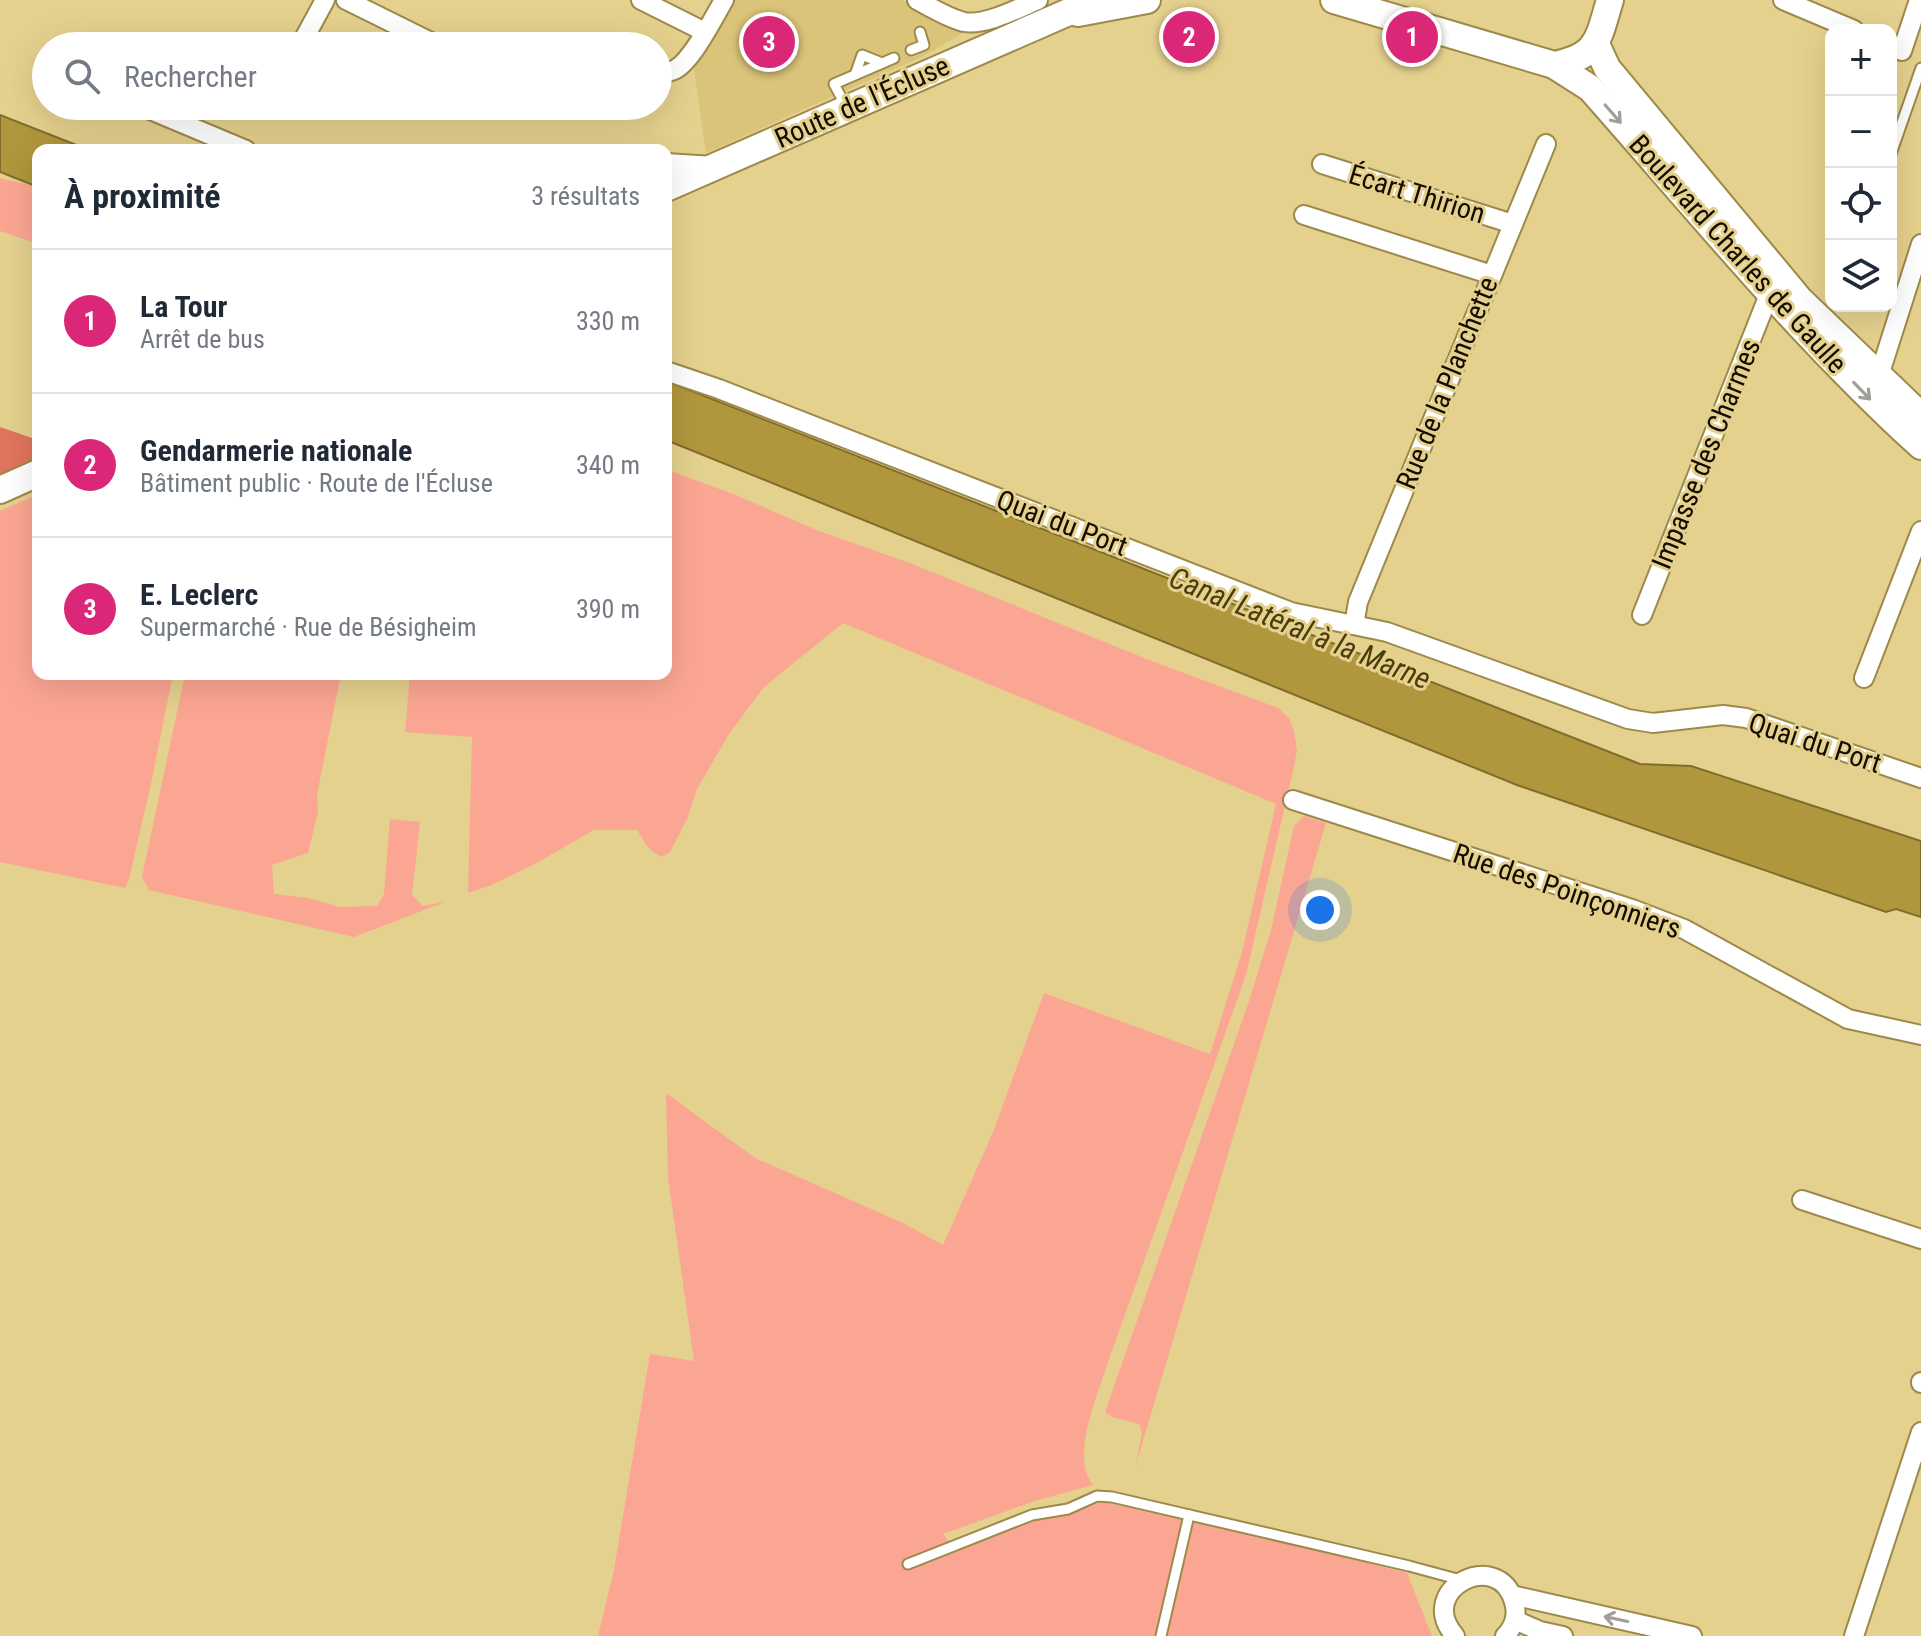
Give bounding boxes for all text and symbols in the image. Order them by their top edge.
pin: 2 [1163,7,1215,67]
pin: 1 [1386,7,1438,67]
pin: 3 [743,12,795,72]
map controls [1825,24,1897,312]
button: + [1825,24,1897,96]
search box [32,32,672,120]
street label: Route de l'Écluse [770,49,954,155]
icon: search [60,54,104,98]
text: Rechercher [124,59,257,94]
button: − [1825,96,1897,168]
one-way arrow [1604,104,1622,124]
street label: Boulevard Charles de Gaulle [1622,128,1854,380]
street label: Écart Thirion [1345,158,1489,230]
button: locate [1825,168,1897,240]
text: À proximité [64,176,221,216]
text: 3 résultats [531,181,640,211]
button: layers [1825,240,1897,312]
street label: Rue de la Planchette [1389,272,1505,494]
text: La Tour [140,289,227,324]
text: 1 [83,306,97,336]
text: 330 m [576,306,640,336]
text: Arrêt de bus [140,324,265,354]
street label: Impasse des Charmes [1645,334,1767,574]
one-way arrow [1852,381,1871,400]
text: Gendarmerie nationale [140,433,412,468]
text: 2 [83,450,97,480]
text: 340 m [576,450,640,480]
text: Bâtiment public · Route de l'Écluse [140,468,493,498]
street label: Quai du Port [992,483,1132,563]
water label: Canal Latéral à la Marne [1164,560,1436,696]
text: E. Leclerc [140,577,258,612]
text: 3 [83,594,97,624]
text: 390 m [576,594,640,624]
text: Supermarché · Rue de Bésigheim [140,612,477,642]
street label: Quai du Port [1745,706,1885,780]
street label: Rue des Poinçonniers [1449,837,1685,945]
your location [1300,890,1340,930]
one-way arrow [1603,1611,1629,1626]

